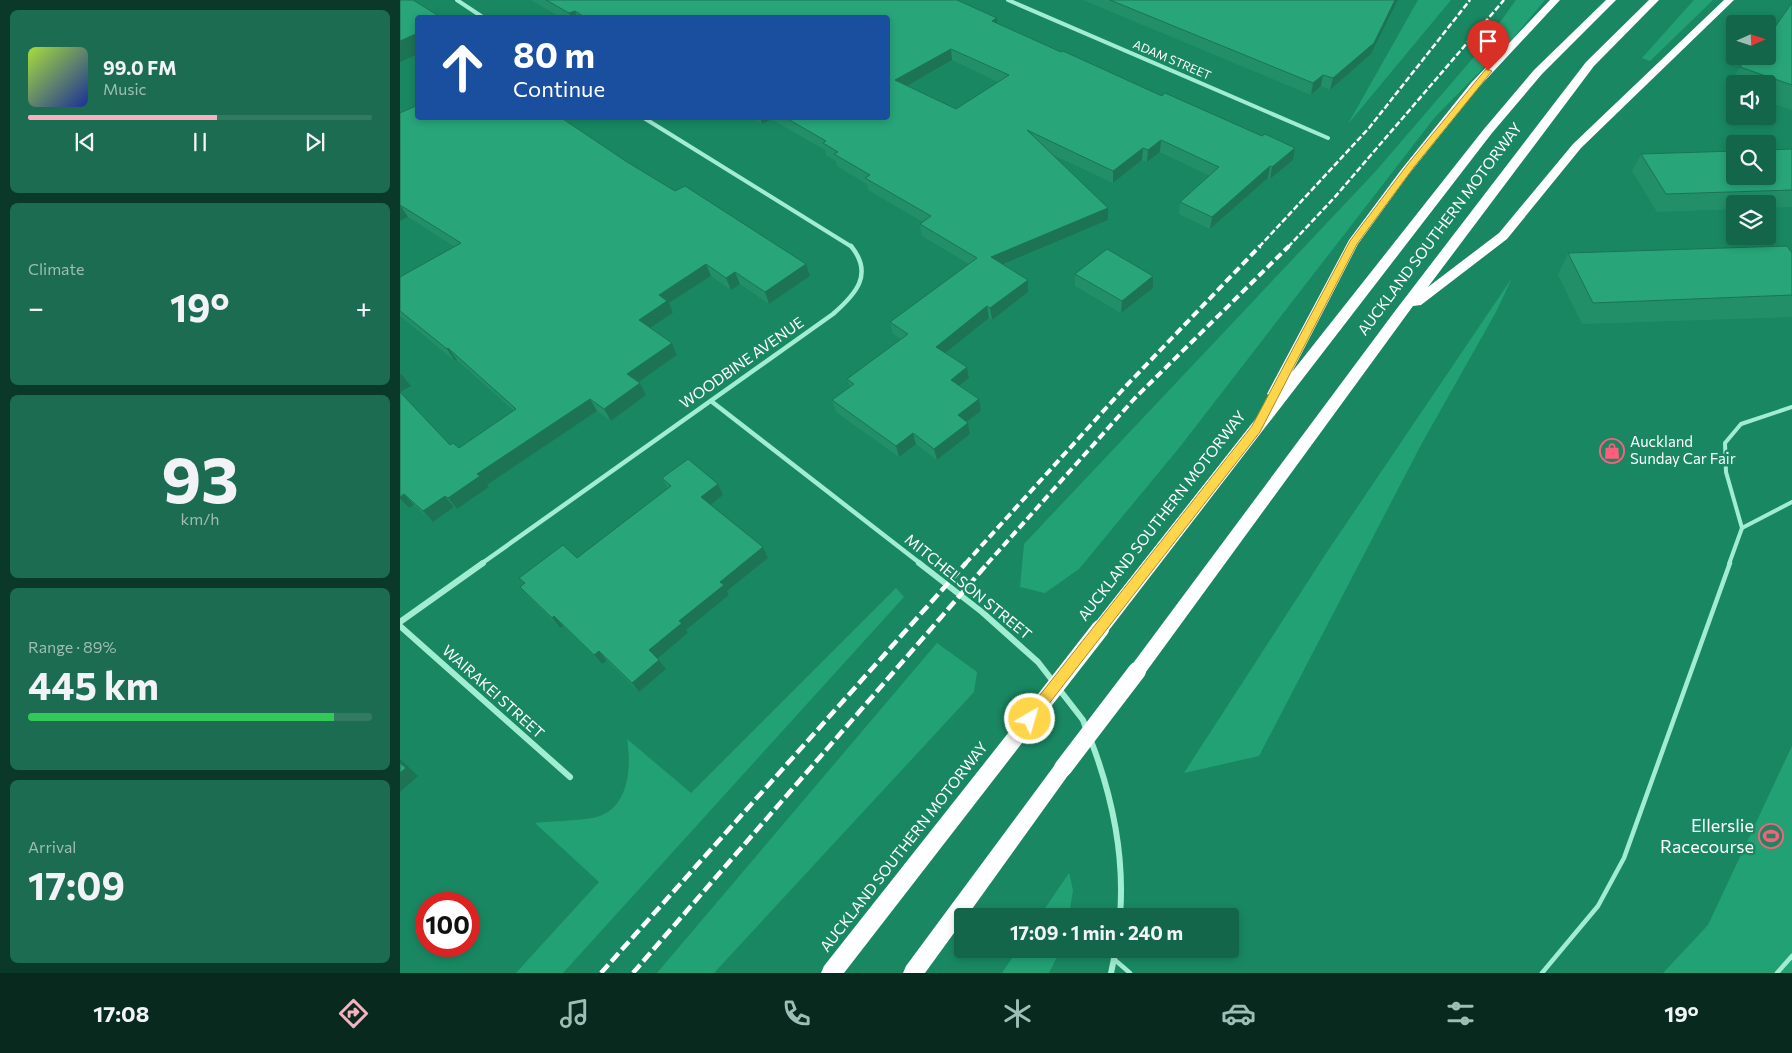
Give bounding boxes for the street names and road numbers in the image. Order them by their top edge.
street label: ADAM STREET [1131,36,1214,82]
street label: AUCKLAND SOUTHERN MOTORWAY [1353,118,1525,338]
street label: WOODBINE AVENUE [676,313,807,412]
street label: AUCKLAND SOUTHERN MOTORWAY [1074,407,1249,624]
street label: MITCHELSON STREET [902,530,1036,643]
street label: WAIRAKEI STREET [439,641,549,742]
street label: AUCKLAND SOUTHERN MOTORWAY [816,738,991,955]

